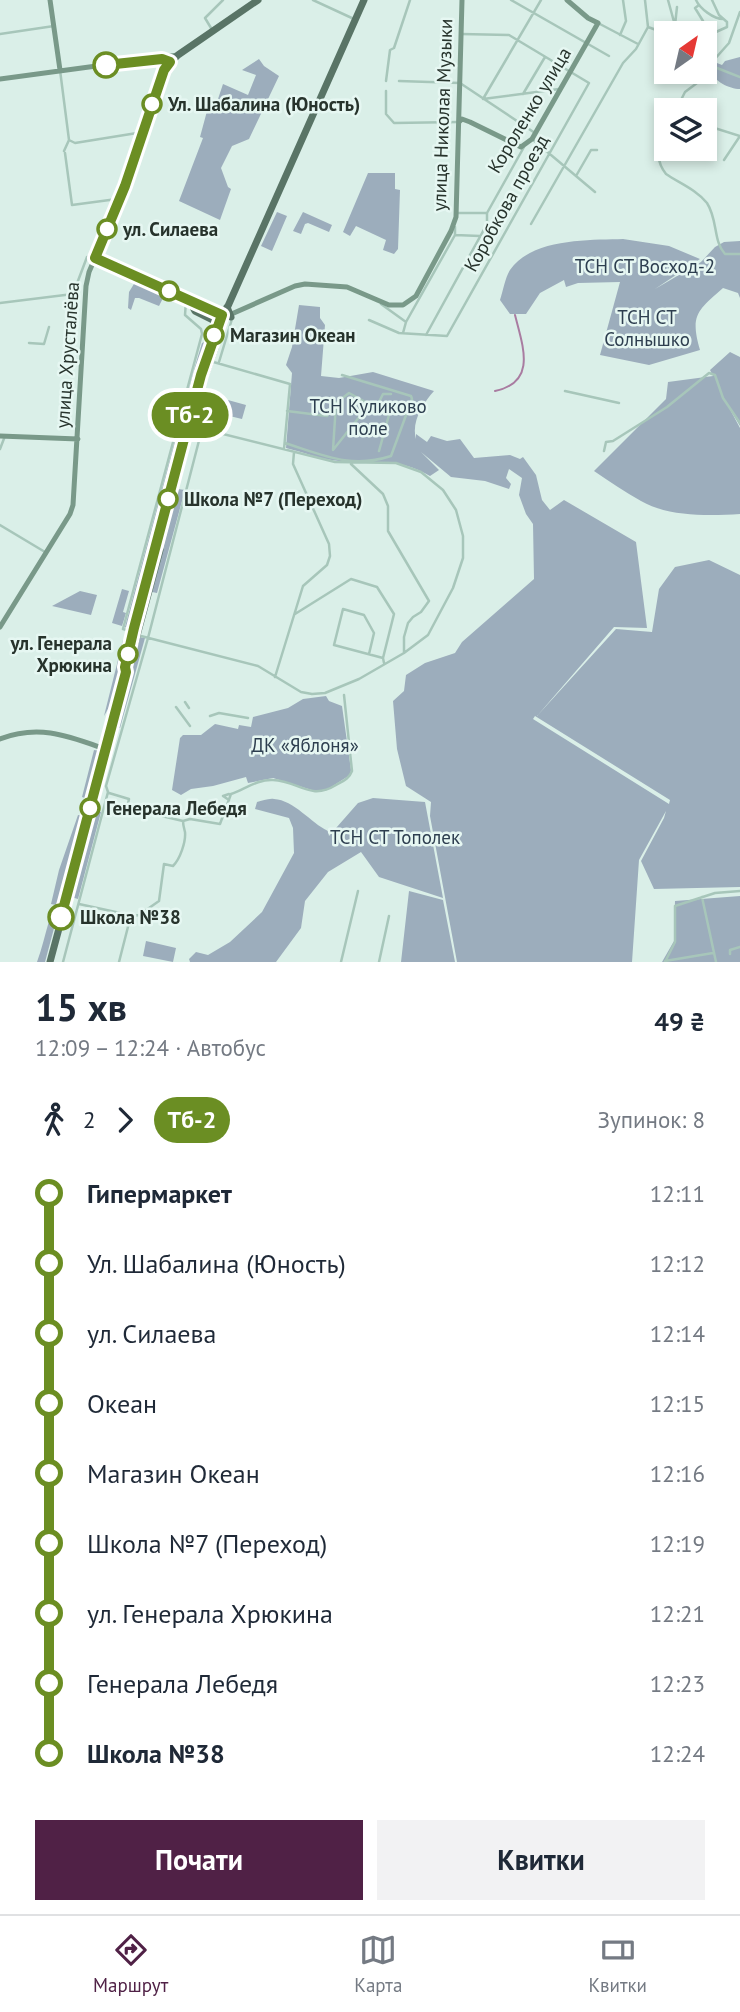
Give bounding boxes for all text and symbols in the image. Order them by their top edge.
street label: улица Николая Музыки [427,18,457,212]
north arrow [654,21,718,84]
map controls [654,21,717,161]
street label: Короленко улица [482,43,576,177]
unlabelled marker [93,52,119,78]
place label: Ул. Шабалина (Юность) [167,92,360,116]
marker: Ул. Шабалина (Юность) [142,94,162,114]
button: layers [654,98,717,161]
street label: Коробкова проезд [458,130,554,276]
place label: ул. Силаева [122,217,218,241]
marker: ул. Силаева [97,219,117,239]
park label: ТСН СТ Восход-2 [575,254,715,278]
street label: улица Хрусталёва [50,281,84,429]
unlabelled marker [159,281,179,301]
park label: ТСН СТ Солнышко [604,305,690,351]
place label: Магазин Океан [230,323,356,347]
marker: Магазин Океан [204,325,224,345]
line badge: Тб-2 [141,392,239,438]
park label: ТСН Куликово поле [309,394,427,440]
text: Тб-2 [166,399,214,430]
place label: Школа №7 (Переход) [184,487,362,511]
marker: Школа №7 (Переход) [158,489,178,509]
place label: ул. Генерала Хрюкина [10,631,112,677]
marker: ул. Генерала Хрюкина [118,644,138,664]
park label: ДК «Яблоня» [251,733,359,757]
place label: Генерала Лебедя [106,796,247,820]
marker: Генерала Лебедя [80,798,100,818]
park label: ТСН СТ Тополек [330,825,460,849]
marker: Школа №38 [48,904,74,930]
place label: Школа №38 [80,905,181,929]
text: 15 хв [35,982,127,1031]
text: 49 ₴ [654,1005,705,1038]
text: 12:09 – 12:24 · Автобус [35,1033,266,1062]
icon: walk [35,1101,73,1139]
icon: forward [106,1101,144,1139]
text: Тб-2 [168,1104,216,1135]
text: 2 [83,1105,96,1134]
text: Зупинок: 8 [598,1105,705,1134]
text: Гипермаркет [87,1177,232,1210]
text: 12:11 [650,1179,705,1208]
text: Ул. Шабалина (Юность) [87,1247,346,1280]
text: 12:12 [650,1249,705,1278]
text: ул. Силаева [87,1317,216,1350]
text: 12:14 [650,1319,705,1348]
text: Океан [87,1387,157,1420]
text: 12:15 [650,1389,705,1418]
text: Магазин Океан [87,1457,260,1490]
text: 12:16 [650,1459,705,1488]
text: Школа №7 (Переход) [87,1527,327,1560]
text: 12:19 [650,1529,705,1558]
text: ул. Генерала Хрюкина [87,1597,333,1630]
text: 12:21 [650,1599,705,1628]
text: Генерала Лебедя [87,1667,278,1700]
text: 12:23 [650,1669,705,1698]
text: Школа №38 [87,1737,225,1770]
text: 12:24 [650,1739,705,1768]
button: Почати [35,1820,363,1900]
button: Квитки [377,1820,705,1900]
tab: Маршрут [93,1931,168,1997]
tab: Карта [354,1931,402,1997]
tab: Квитки [588,1931,647,1997]

